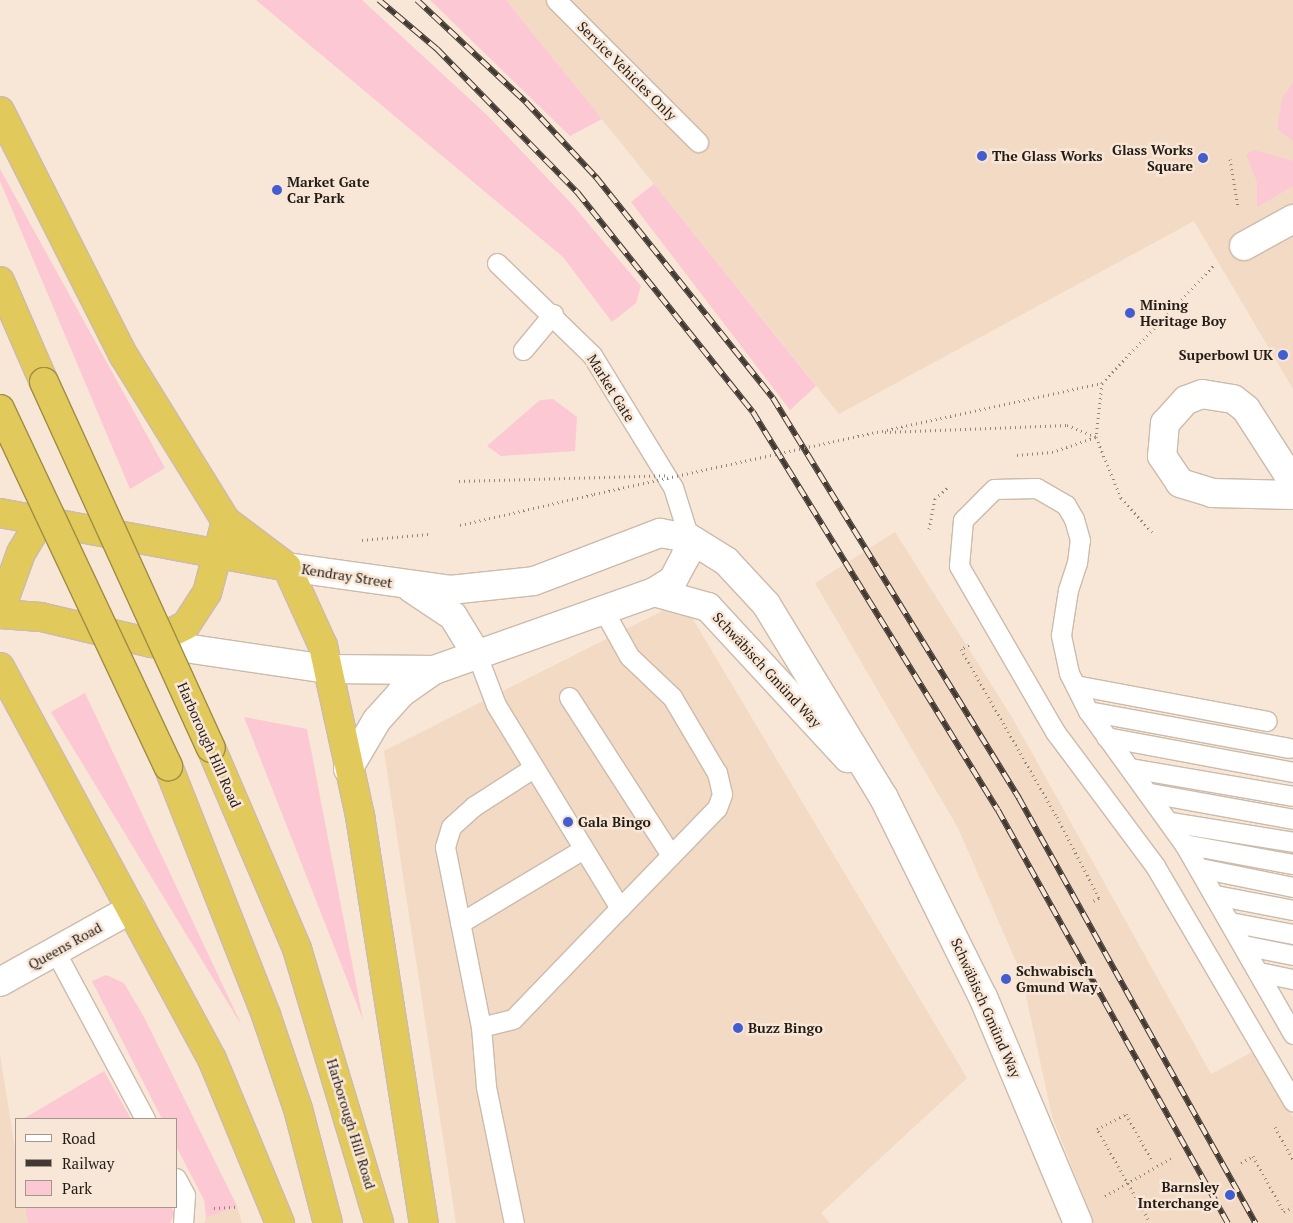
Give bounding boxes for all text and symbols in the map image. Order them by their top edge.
street label: Service Vehicles Only [574,18,680,124]
place label: Glass Works Square [1112,142,1193,174]
place label: The Glass Works [992,148,1103,164]
marker: The Glass Works [976,150,988,162]
marker: Glass Works Square [1197,152,1209,164]
place label: Market Gate Car Park [287,174,370,206]
marker: Market Gate Car Park [271,184,283,196]
place label: Mining Heritage Boy [1140,297,1226,330]
marker: Mining Heritage Boy [1124,307,1136,319]
place label: Superbowl UK [1179,347,1273,363]
marker: Superbowl UK [1277,349,1289,361]
street label: Market Gate [584,351,638,425]
street label: Kendray Street [300,561,394,591]
street label: Schwäbisch Gmünd Way [709,609,825,731]
street label: Harborough Hill Road [174,680,244,810]
place label: Gala Bingo [578,814,651,830]
marker: Gala Bingo [562,816,574,828]
street label: Queens Road [25,919,105,973]
street label: Schwäbisch Gmünd Way [948,936,1024,1080]
place label: Schwabisch Gmund Way [1016,963,1097,996]
marker: Schwabisch Gmund Way [1000,973,1012,985]
place label: Buzz Bingo [748,1020,823,1036]
marker: Buzz Bingo [732,1022,744,1034]
street label: Harborough Hill Road [323,1057,379,1191]
legend [15,1118,178,1208]
text: Road [62,1128,95,1148]
text: Railway [62,1153,114,1173]
text: Park [62,1178,92,1198]
place label: Barnsley Interchange [1138,1179,1219,1212]
marker: Barnsley Interchange [1223,1188,1237,1202]

